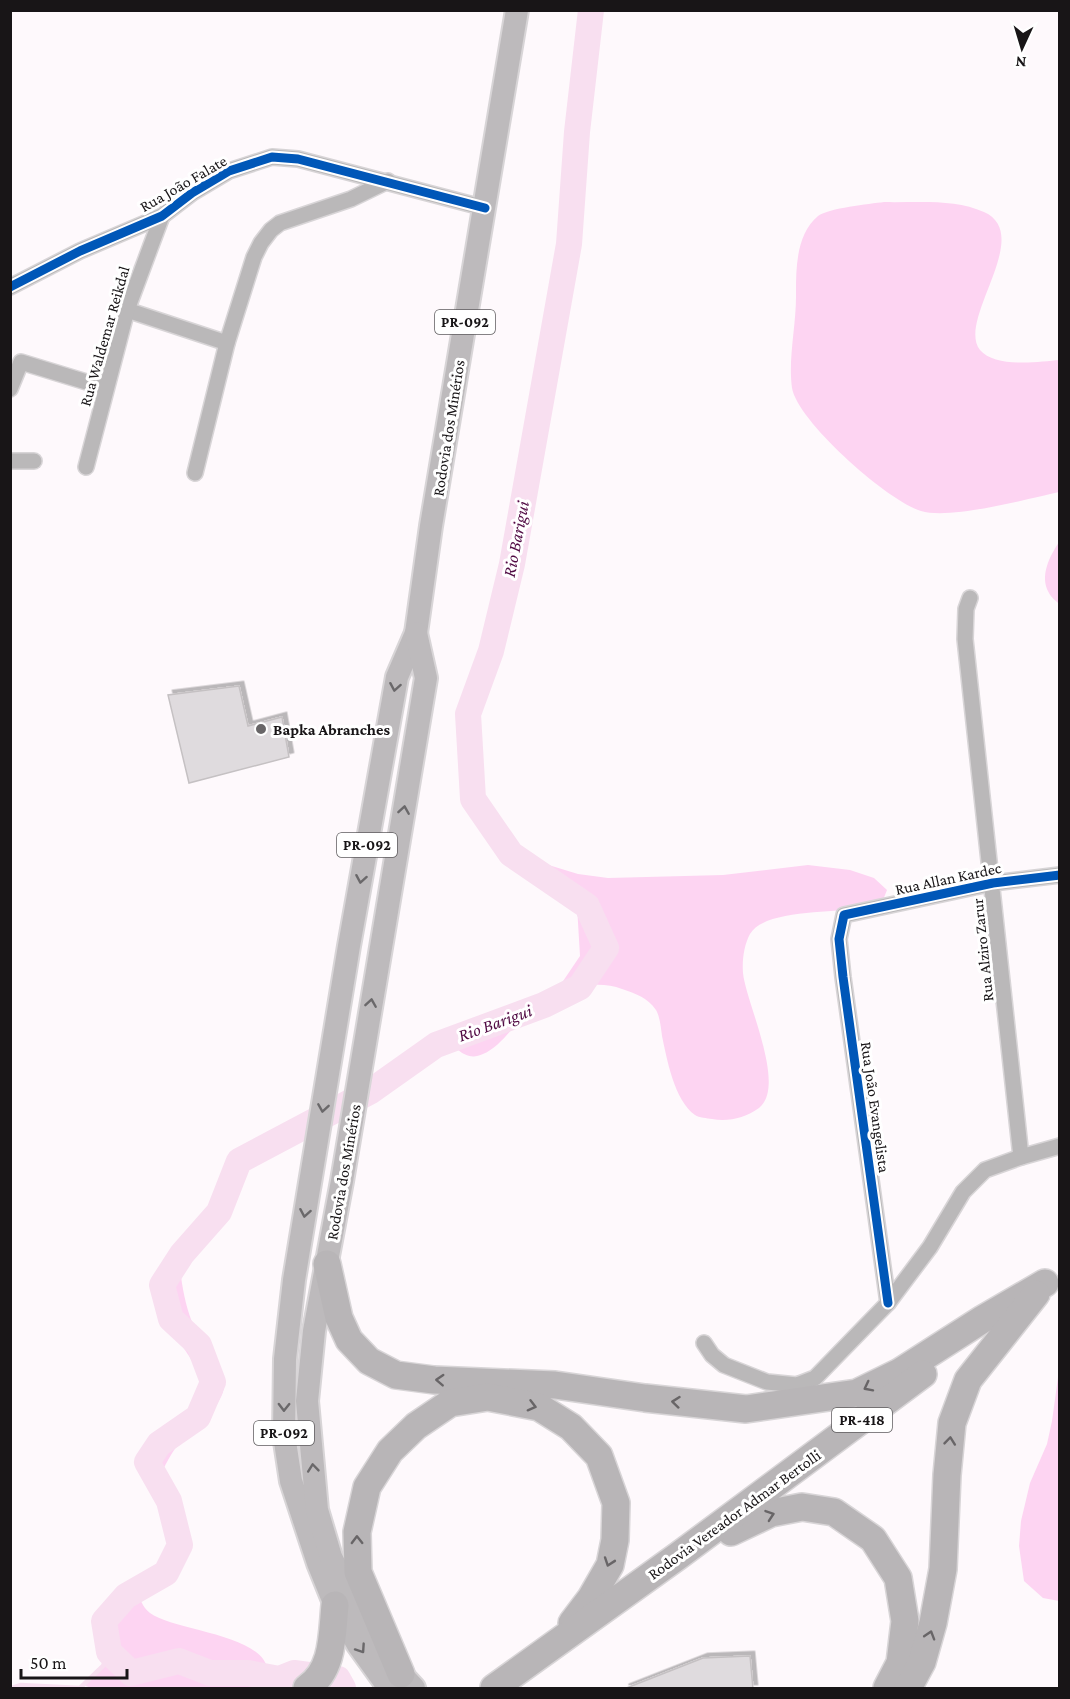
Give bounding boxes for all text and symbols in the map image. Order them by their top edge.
north arrow [992,18,1052,78]
text: N [1015,54,1027,71]
street label: Rua João Falate [137,152,230,216]
street label: Rua Waldemar Reikdal [76,264,133,408]
road number: PR-092 [435,310,495,334]
street label: Rodovia dos Minérios [429,359,468,497]
water label: Rio Barigui [499,499,533,579]
one-way arrow [389,682,402,692]
place label: Bapka Abranches [273,721,390,738]
marker: Bapka Abranches [254,722,268,736]
one-way arrow [397,806,409,815]
road number: PR-092 [337,833,397,857]
street label: Rua Allan Kardec [894,859,1003,898]
one-way arrow [355,874,368,884]
street label: Rua Alziro Zarur [969,897,996,1002]
one-way arrow [365,998,377,1007]
water label: Rio Barigui [455,1000,535,1046]
street label: Rua João Evangelista [857,1040,893,1174]
one-way arrow [317,1103,329,1113]
street label: Rodovia dos Minérios [323,1103,364,1241]
one-way arrow [299,1208,312,1218]
one-way arrow [436,1374,445,1387]
one-way arrow [864,1380,875,1392]
one-way arrow [671,1396,681,1409]
one-way arrow [527,1399,537,1412]
one-way arrow [278,1402,291,1411]
road number: PR-418 [832,1408,892,1432]
road number: PR-092 [254,1421,314,1445]
one-way arrow [943,1437,956,1446]
street label: Rodovia Vereador Admar Bertolli [645,1446,824,1583]
one-way arrow [307,1464,320,1473]
one-way arrow [764,1509,775,1522]
one-way arrow [351,1536,363,1545]
one-way arrow [604,1556,616,1567]
one-way arrow [923,1630,935,1641]
scale bar [21,1642,128,1680]
one-way arrow [354,1643,365,1654]
text: 50 m [30,1653,67,1673]

